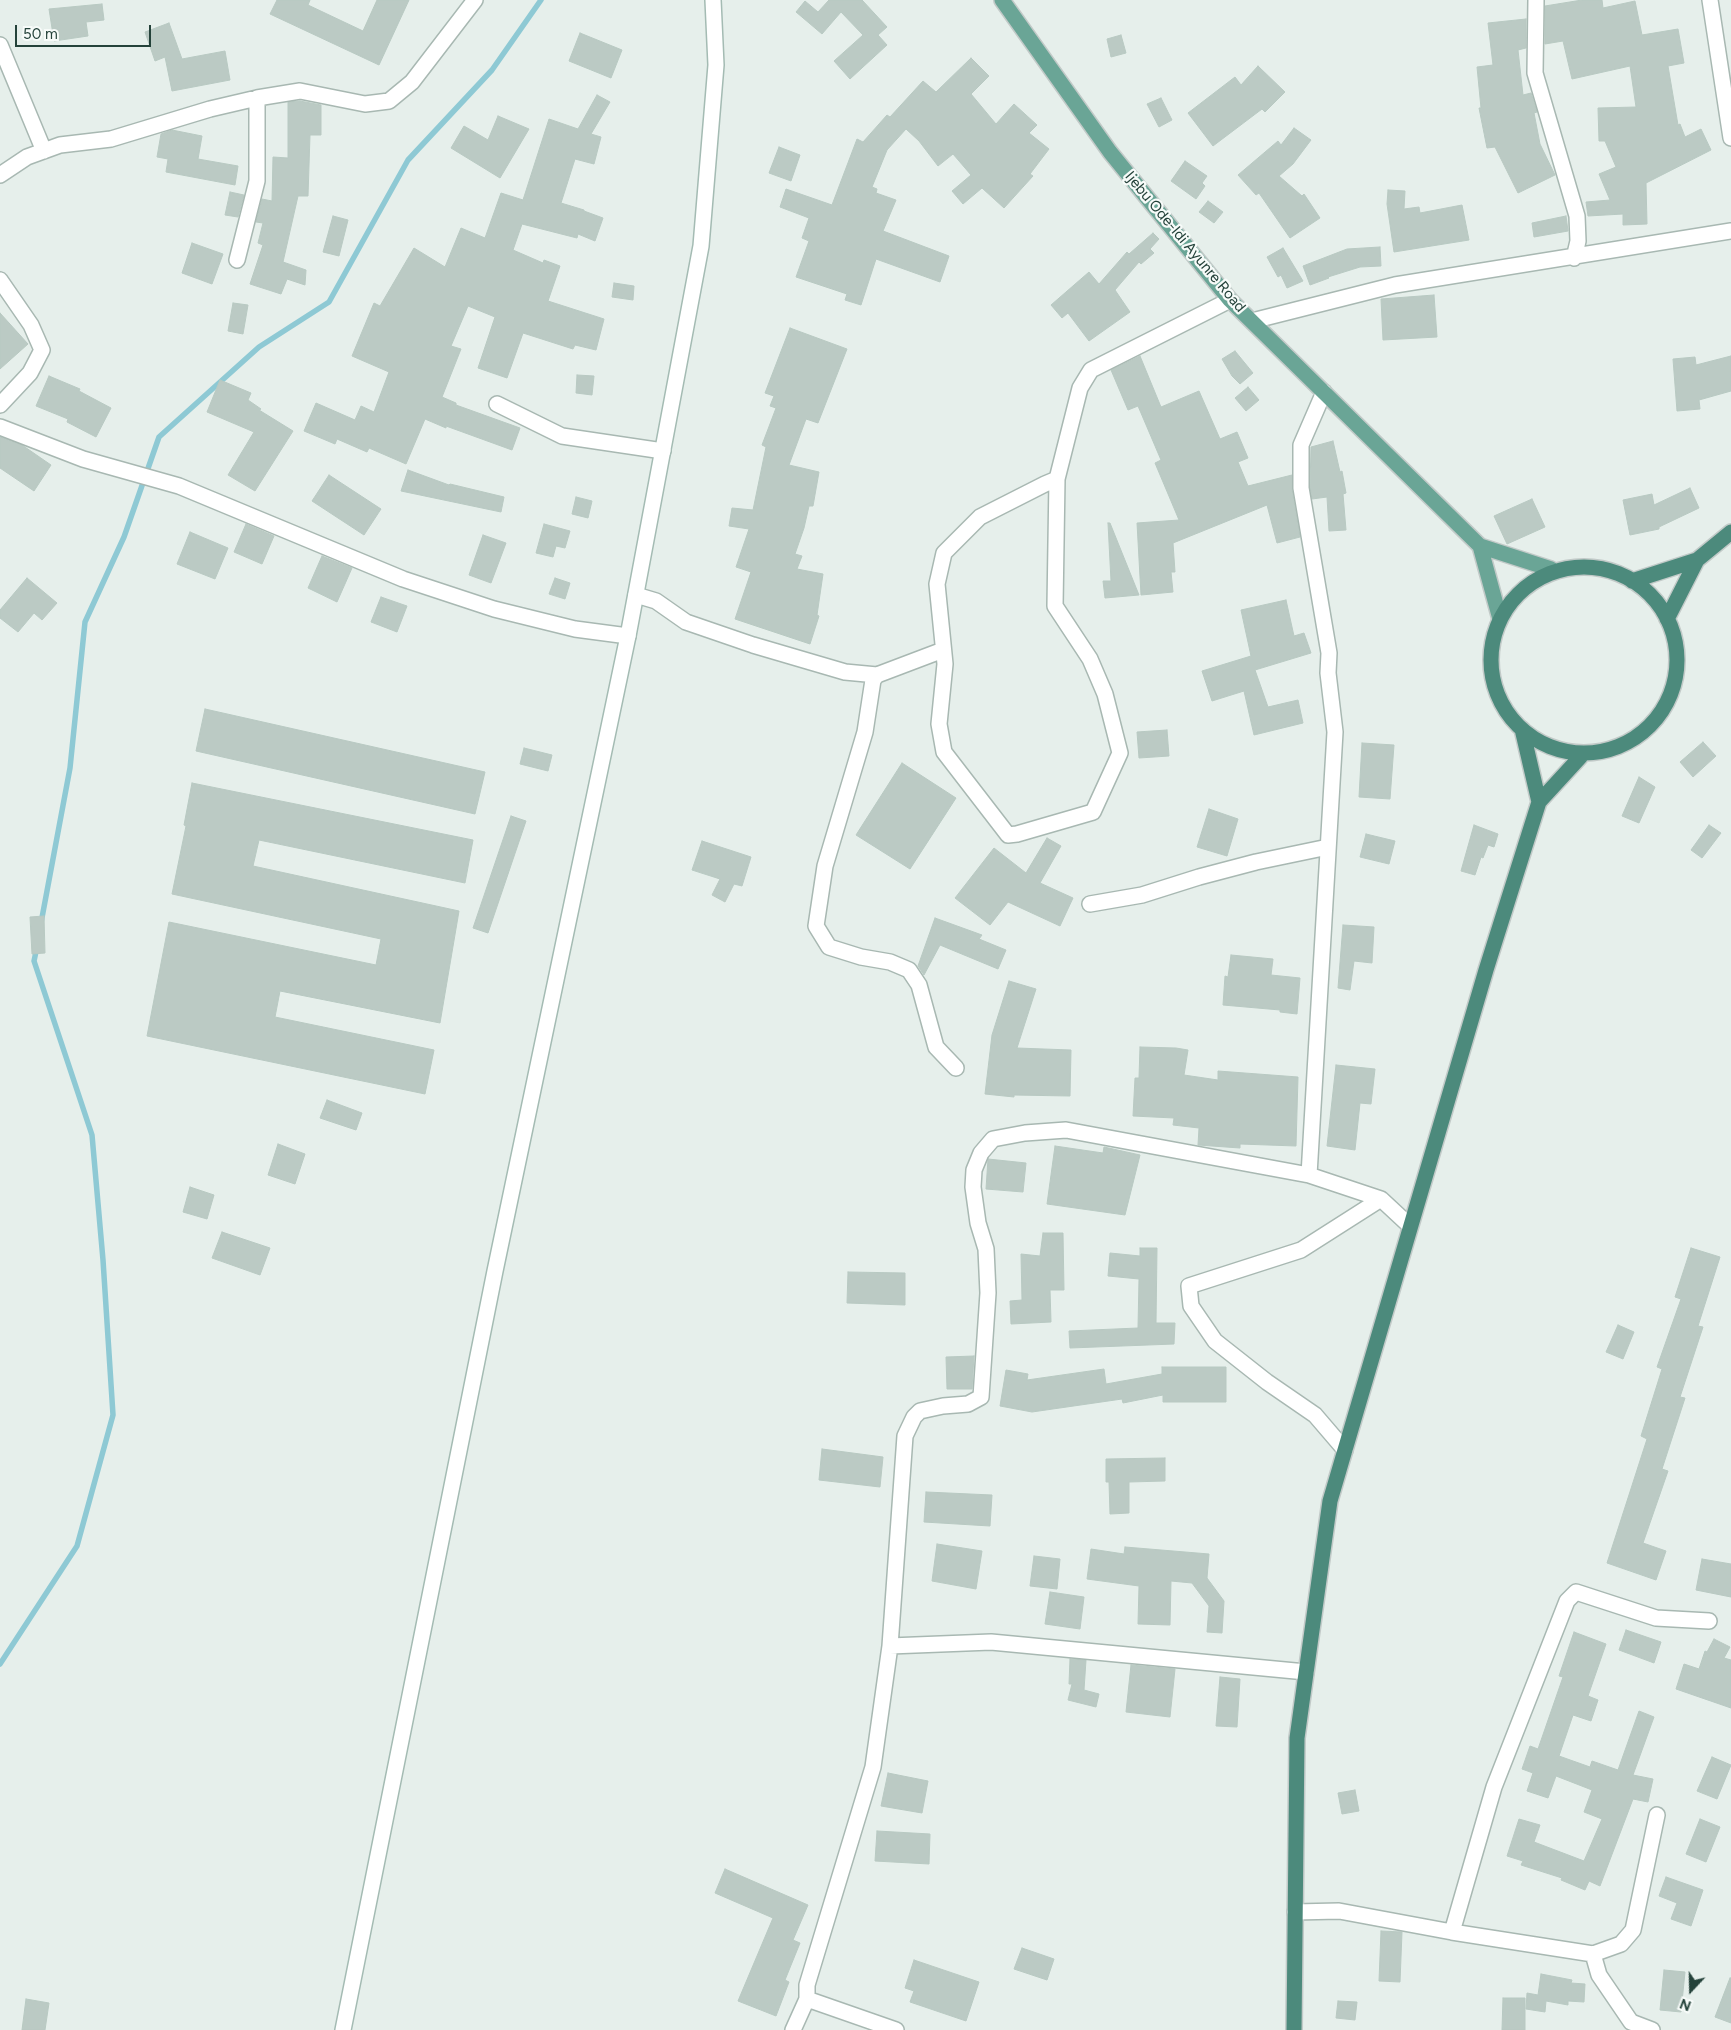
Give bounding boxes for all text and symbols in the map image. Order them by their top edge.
scale bar [18,15,154,47]
text: 50 m [23,25,58,43]
street label: Ijebu Ode-Idi Ayunre Road [1121,168,1249,316]
north arrow [1666,1965,1716,2015]
text: N [1677,1995,1694,2014]

